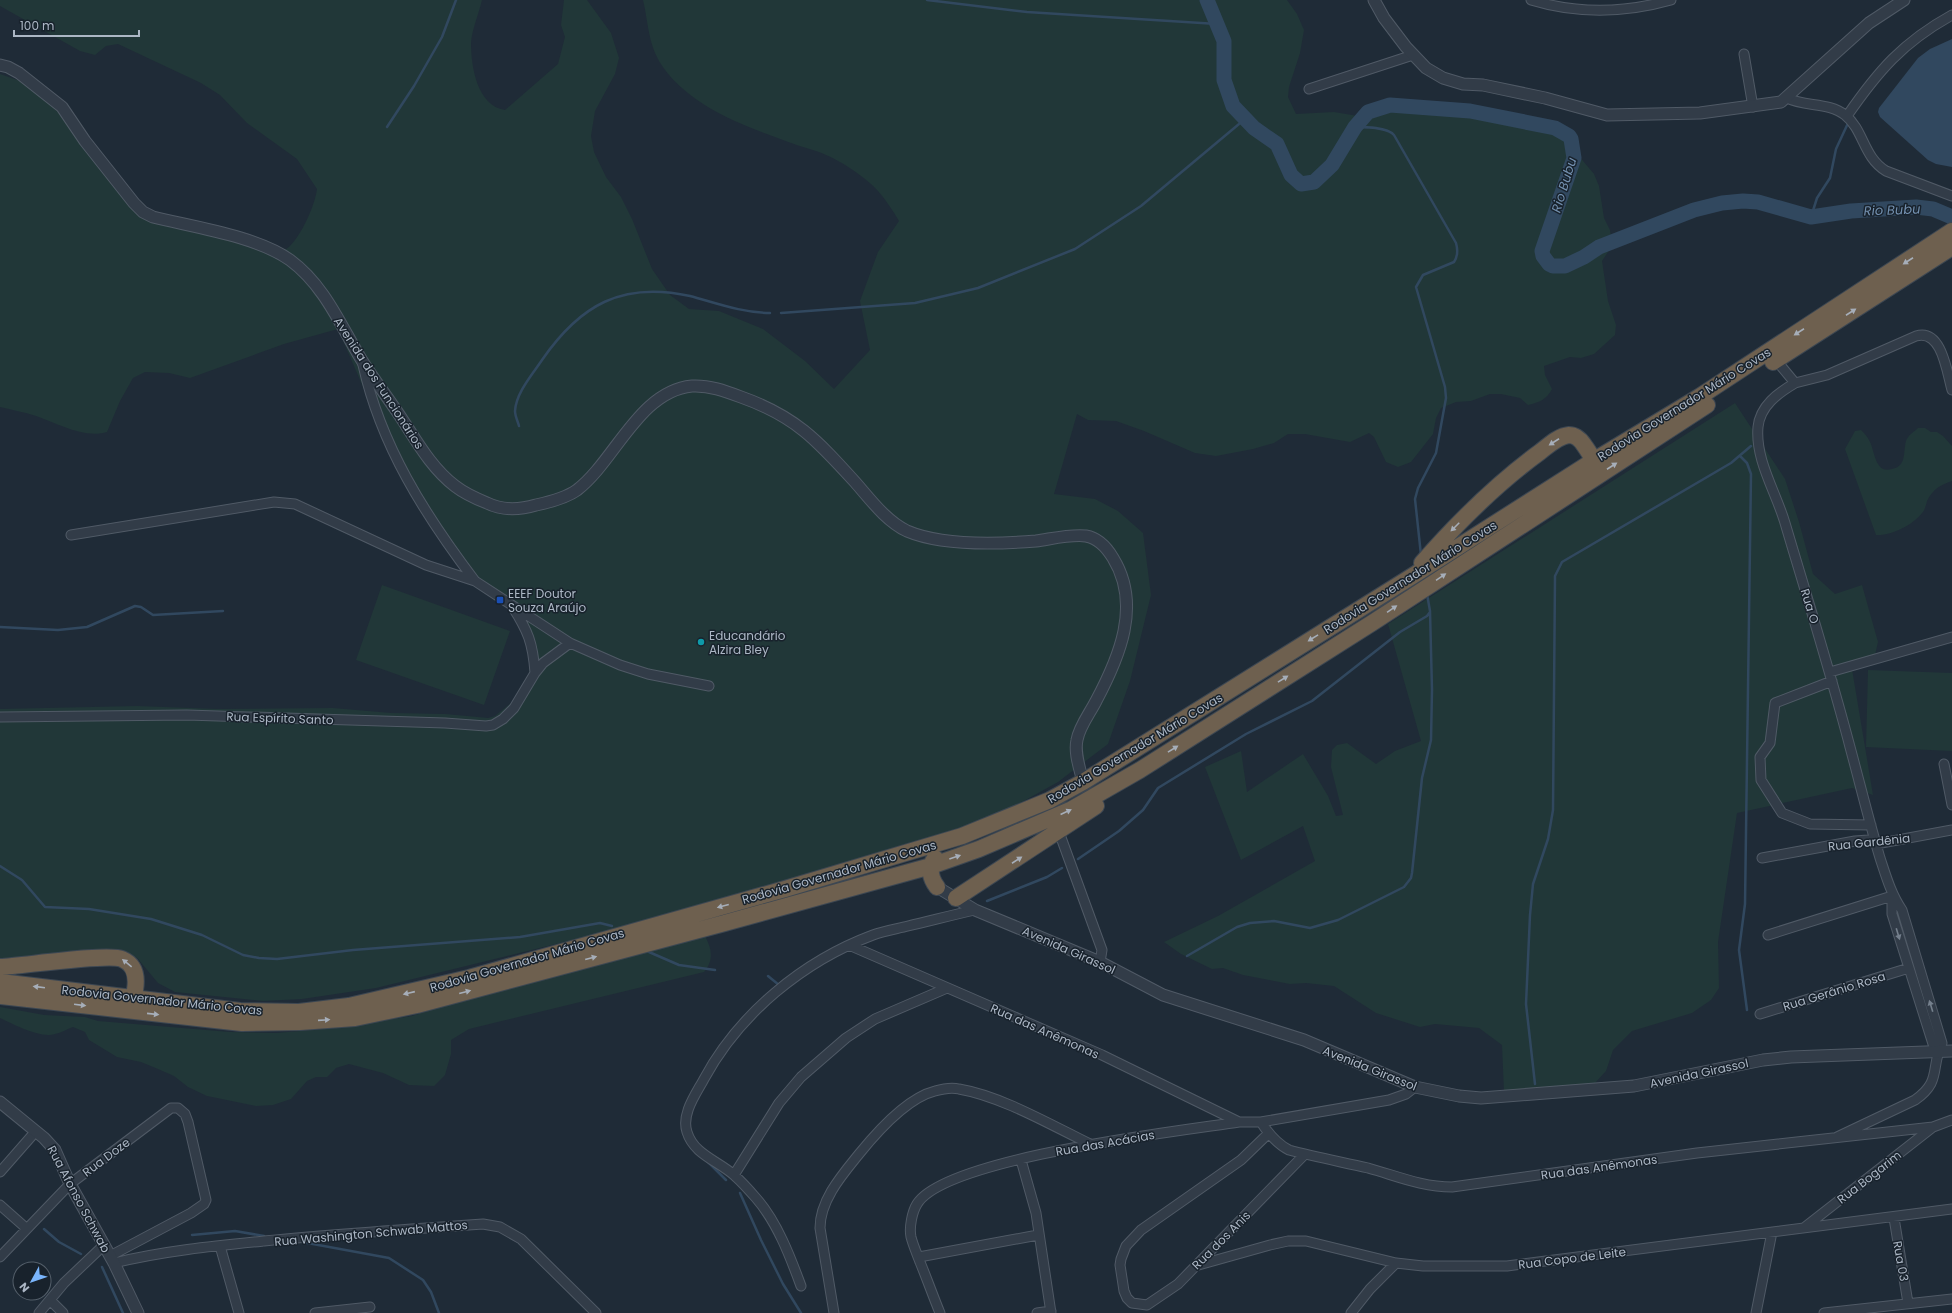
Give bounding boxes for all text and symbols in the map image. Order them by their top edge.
scale bar [14,12,139,38]
text: 100 m [20,17,54,34]
water label: Rio Bubu [1547,155,1581,215]
water label: Rio Bubu [1863,200,1921,220]
one-way arrow [1902,257,1913,264]
one-way arrow [1846,308,1856,316]
street label: Avenida dos Funcionários [330,314,428,452]
one-way arrow [1794,328,1804,336]
street label: Rodovia Governador Mário Covas [1594,343,1774,465]
one-way arrow [1548,439,1560,446]
one-way arrow [1606,462,1618,469]
street label: Rodovia Governador Mário Covas [1320,516,1500,638]
one-way arrow [1450,522,1460,532]
one-way arrow [1436,573,1446,581]
place label: EEEF Doutor Souza Araújo [508,585,587,616]
street label: Rua O [1797,586,1823,626]
marker: EEEF Doutor Souza Araújo [495,595,505,605]
one-way arrow [1387,605,1398,613]
place label: Educandário Alzira Bley [709,627,786,658]
one-way arrow [1308,634,1318,642]
marker: Educandário Alzira Bley [696,637,706,647]
one-way arrow [1278,675,1288,683]
street label: Rodovia Governador Mário Covas [1044,689,1226,807]
street label: Rua Espírito Santo [226,708,334,728]
one-way arrow [1168,745,1178,753]
one-way arrow [1060,809,1072,815]
street label: Rua Gardênia [1827,829,1911,855]
street label: Rodovia Governador Mário Covas [740,836,938,908]
one-way arrow [949,854,961,860]
one-way arrow [1011,856,1022,863]
one-way arrow [717,903,729,909]
street label: Avenida Girassol [1020,922,1118,978]
street label: Rodovia Governador Mário Covas [428,924,626,996]
one-way arrow [1895,928,1901,940]
one-way arrow [585,955,597,961]
one-way arrow [122,959,132,968]
street label: Rua Gerânio Rosa [1781,967,1887,1015]
street label: Rodovia Governador Mário Covas [61,981,263,1019]
one-way arrow [33,984,45,990]
one-way arrow [460,989,472,995]
one-way arrow [403,991,415,997]
street label: Rua das Anêmonas [988,999,1102,1063]
one-way arrow [1928,999,1934,1011]
one-way arrow [74,1002,86,1008]
one-way arrow [147,1010,159,1017]
one-way arrow [318,1017,331,1024]
street label: Avenida Girassol [1320,1041,1420,1095]
street label: Avenida Girassol [1648,1054,1750,1092]
street label: Rua das Acácias [1054,1126,1156,1160]
street label: Rua Doze [79,1134,133,1180]
street label: Rua Afonso Schwab [44,1143,114,1255]
street label: Rua Bogarim [1833,1146,1905,1208]
street label: Rua das Anêmonas [1540,1150,1658,1184]
street label: Rua dos Anis [1188,1207,1254,1273]
street label: Rua Washington Schwab Mattos [274,1216,468,1250]
street label: Rua 03 [1889,1239,1913,1283]
street label: Rua Copo de Leite [1517,1243,1627,1273]
north arrow [12,1261,52,1301]
text: N [16,1279,33,1296]

